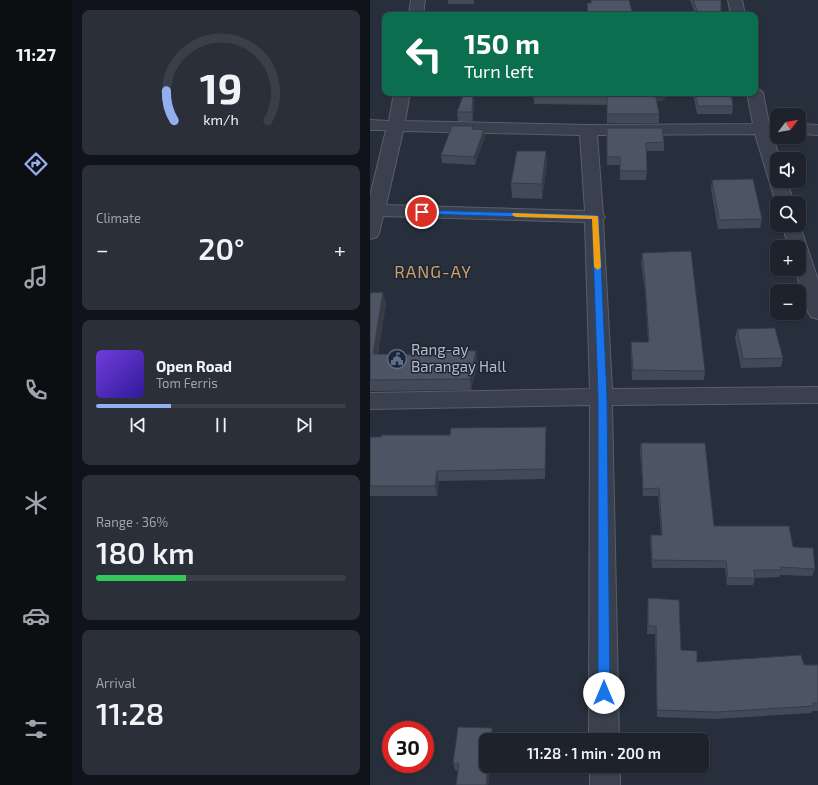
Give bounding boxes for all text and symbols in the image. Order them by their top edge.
text: 150 m [464,26,540,60]
icon: left [398,28,450,80]
text: 11:27 [16,43,56,65]
text: Turn left [464,60,534,82]
text: 19 [200,61,242,111]
north arrow [770,108,806,144]
map controls [770,108,806,320]
text: km/h [203,110,239,127]
icon: directions [22,150,50,178]
button: sound [770,152,806,188]
pin [405,195,439,229]
button: search [770,196,806,232]
icon: arrive [411,201,433,223]
text: Climate [96,210,141,226]
text: 20° [198,230,245,266]
text: − [96,236,109,262]
text: + [334,236,346,262]
button: + [770,240,806,276]
district label: RANG-AY [394,261,472,281]
icon: music [22,263,50,291]
button: − [770,284,806,320]
place label: Rang-ay Barangay Hall [411,340,507,375]
public building icon: Rang-ay Barangay Hall [386,348,408,370]
text: Open Road [156,357,232,375]
text: Tom Ferris [156,375,218,391]
icon: phone [22,376,50,404]
icon: previous [127,414,149,436]
icon: pause [210,414,232,436]
icon: next [293,414,315,436]
icon: climate [22,489,50,517]
text: Range · 36% [96,514,168,530]
text: 180 km [96,534,195,570]
icon: car [22,602,50,630]
position arrow [583,672,625,714]
text: Arrival [96,675,136,691]
text: 11:28 [96,695,164,731]
icon: filters [22,715,50,743]
speed limit sign: 30 [382,721,434,773]
text: 11:28 · 1 min · 200 m [527,744,661,762]

